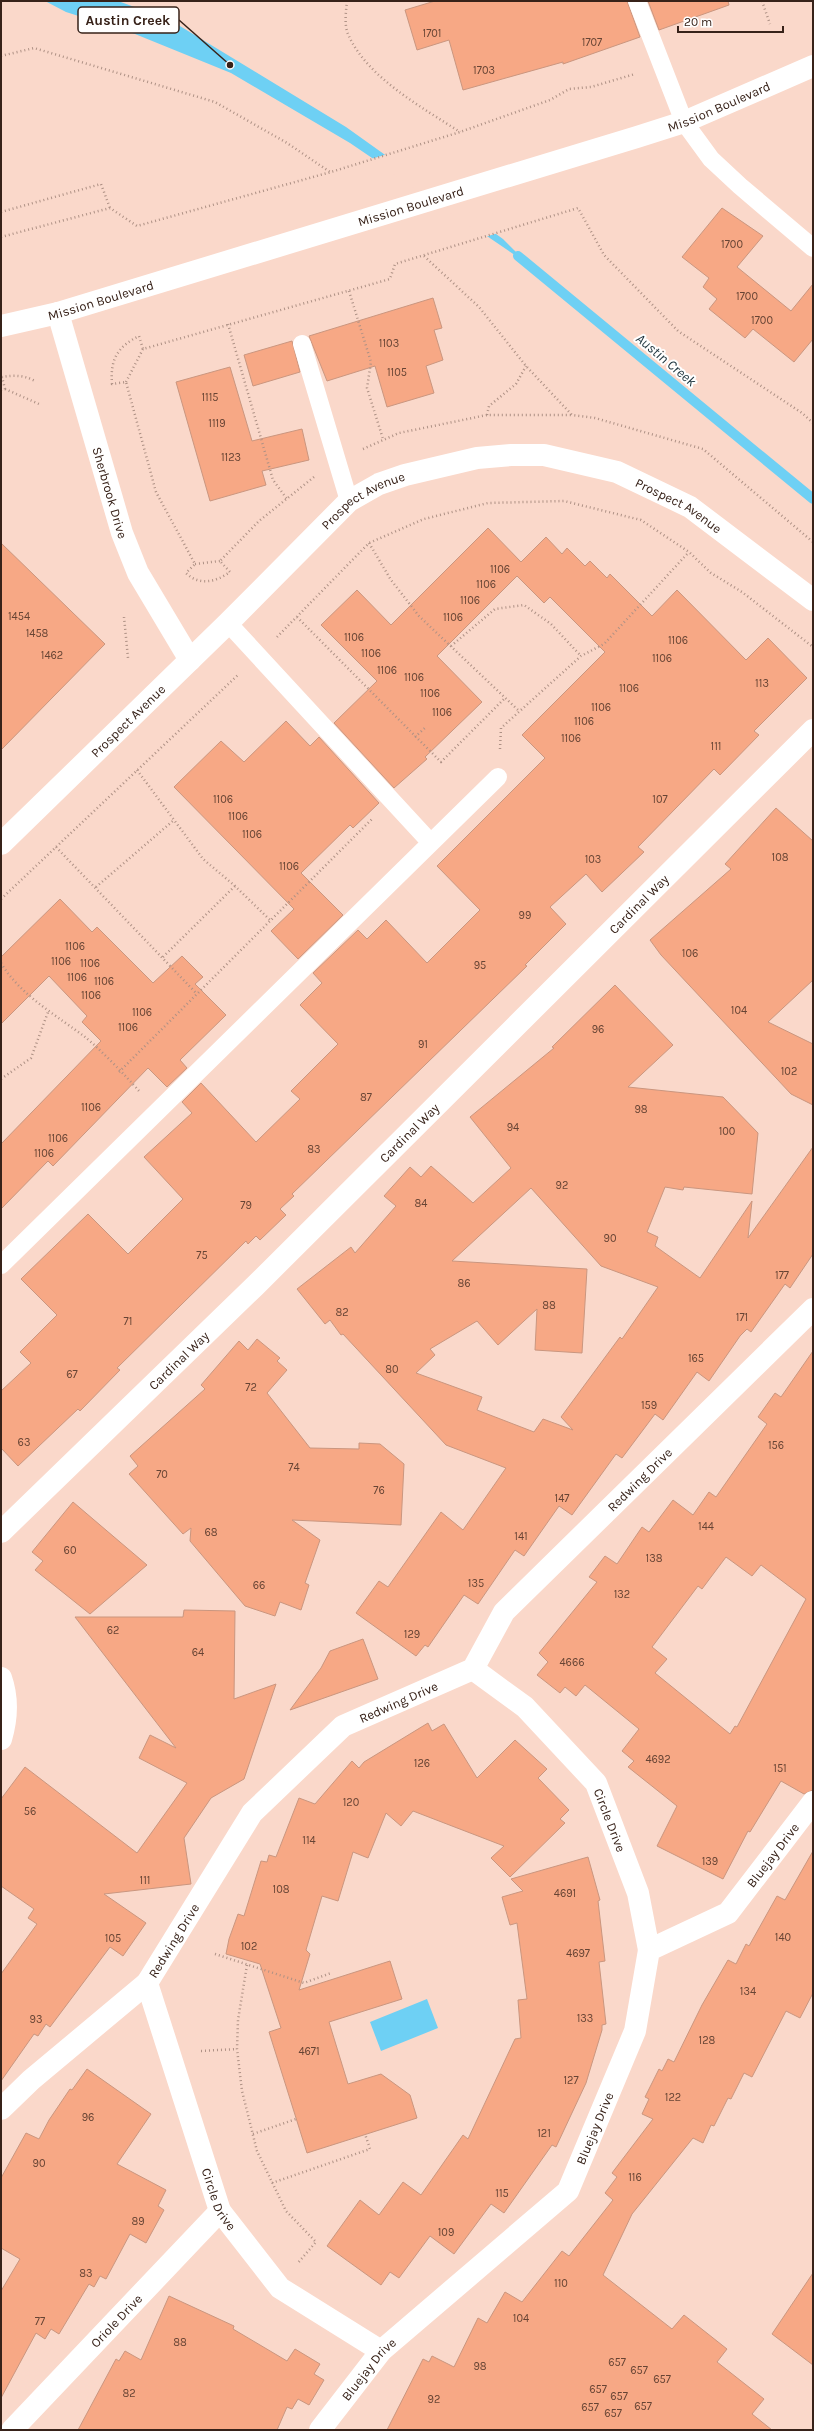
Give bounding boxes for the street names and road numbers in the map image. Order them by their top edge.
street label: Mission Boulevard [666,78,772,134]
street label: Mission Boulevard [356,183,465,229]
street label: Mission Boulevard [46,277,155,323]
street label: Sherbrook Drive [90,445,131,541]
street label: Prospect Avenue [318,468,407,532]
street label: Prospect Avenue [633,475,725,536]
street label: Prospect Avenue [88,681,168,760]
street label: Cardinal Way [606,871,671,937]
street label: Cardinal Way [376,1100,442,1165]
street label: Cardinal Way [145,1328,212,1393]
street label: Redwing Drive [604,1444,675,1514]
street label: Redwing Drive [357,1678,440,1726]
street label: Circle Drive [591,1786,629,1854]
street label: Bluejay Drive [743,1819,802,1890]
street label: Redwing Drive [145,1900,202,1980]
street label: Bluejay Drive [572,2089,616,2167]
street label: Circle Drive [199,2166,240,2233]
street label: Oriole Drive [87,2290,145,2350]
street label: Bluejay Drive [338,2334,399,2403]

